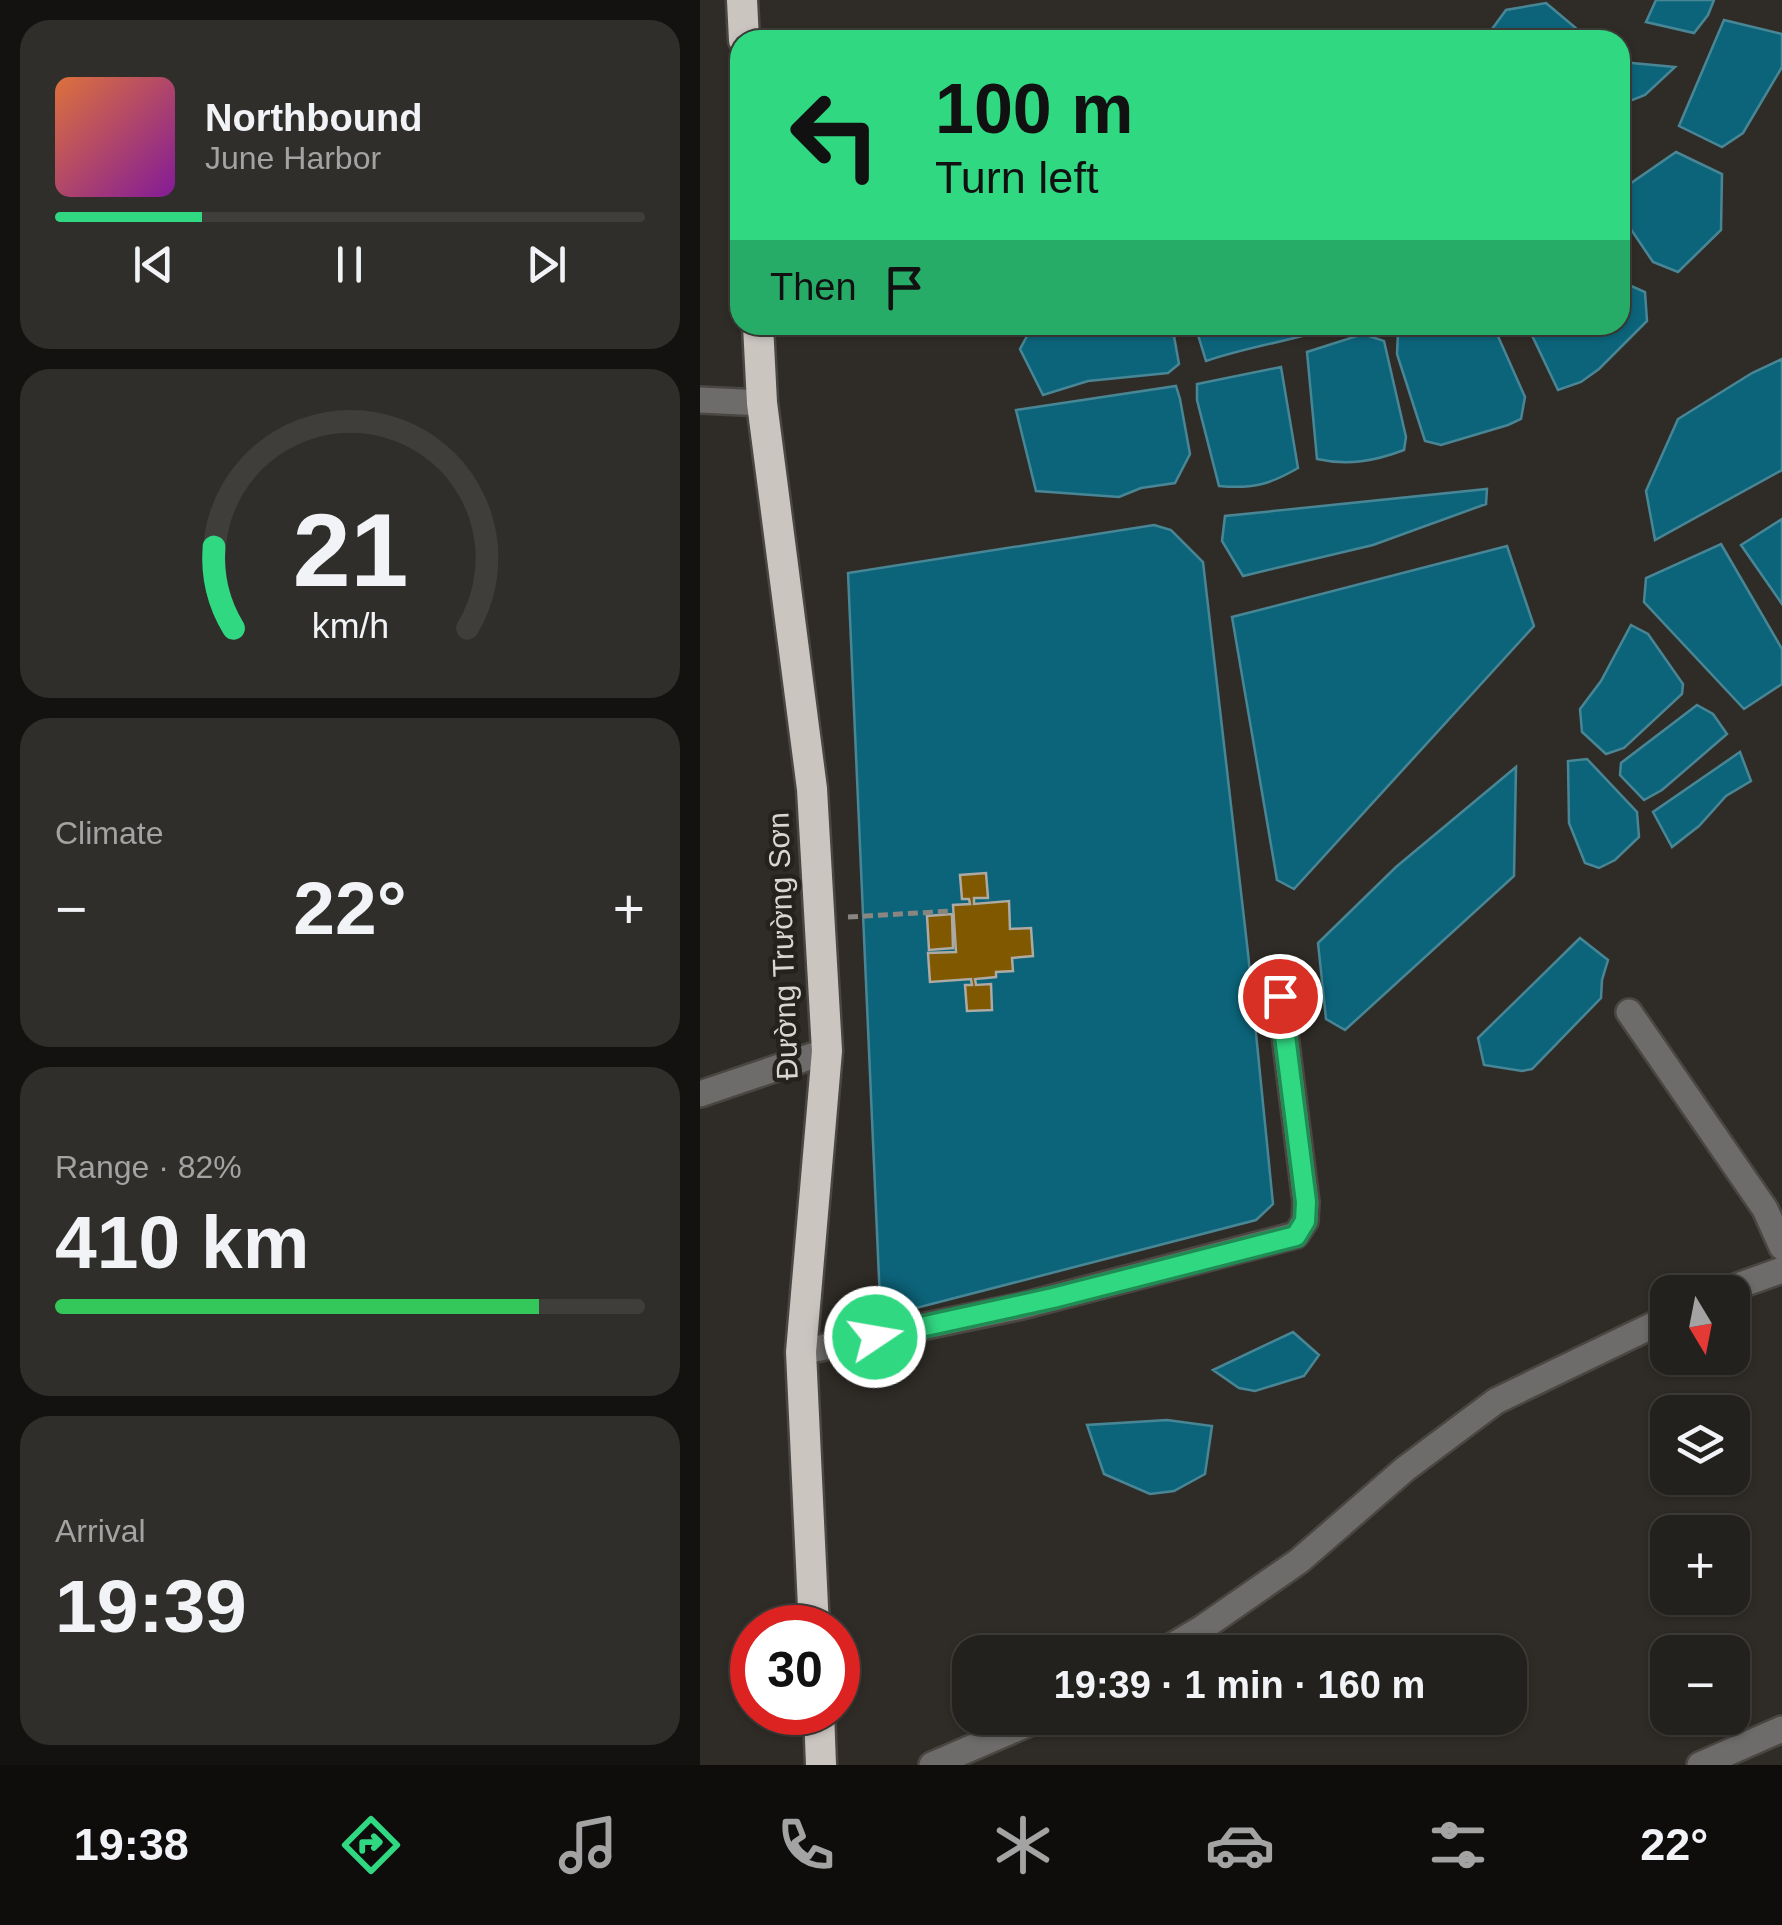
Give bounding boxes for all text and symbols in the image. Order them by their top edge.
icon: left [770,70,900,200]
text: 100 m [935,70,1133,148]
text: Northbound [205,97,422,139]
text: June Harbor [205,140,381,176]
text: Turn left [935,152,1098,203]
icon: previous [126,237,181,292]
icon: pause [322,237,377,292]
icon: next [519,237,574,292]
icon: arrive [877,260,932,315]
text: Then [770,266,857,308]
text: 21 [292,492,408,608]
text: km/h [311,606,389,646]
street label: Đường Trường Sơn [761,812,804,1080]
text: Climate [55,815,163,851]
text: 22° [293,866,407,950]
text: − [55,878,87,940]
text: + [613,878,645,940]
pin [1238,954,1323,1039]
icon: arrive [1253,969,1308,1024]
text: Range · 82% [55,1149,242,1185]
text: 410 km [55,1200,309,1284]
north arrow [1650,1275,1750,1375]
map controls [1650,1275,1750,1735]
position arrow [823,1285,927,1389]
button: layers [1650,1395,1750,1495]
text: Arrival [55,1513,146,1549]
button: + [1650,1515,1750,1615]
text: 19:39 [55,1564,247,1648]
speed limit sign: 30 [730,1605,860,1735]
button: − [1650,1635,1750,1735]
text: 19:39 · 1 min · 160 m [1054,1664,1425,1706]
icon: directions [336,1810,406,1880]
icon: music [553,1810,623,1880]
icon: phone [771,1810,841,1880]
icon: climate [988,1810,1058,1880]
icon: car [1205,1810,1275,1880]
icon: filters [1423,1810,1493,1880]
text: 19:38 [74,1819,189,1870]
text: 22° [1640,1819,1708,1870]

